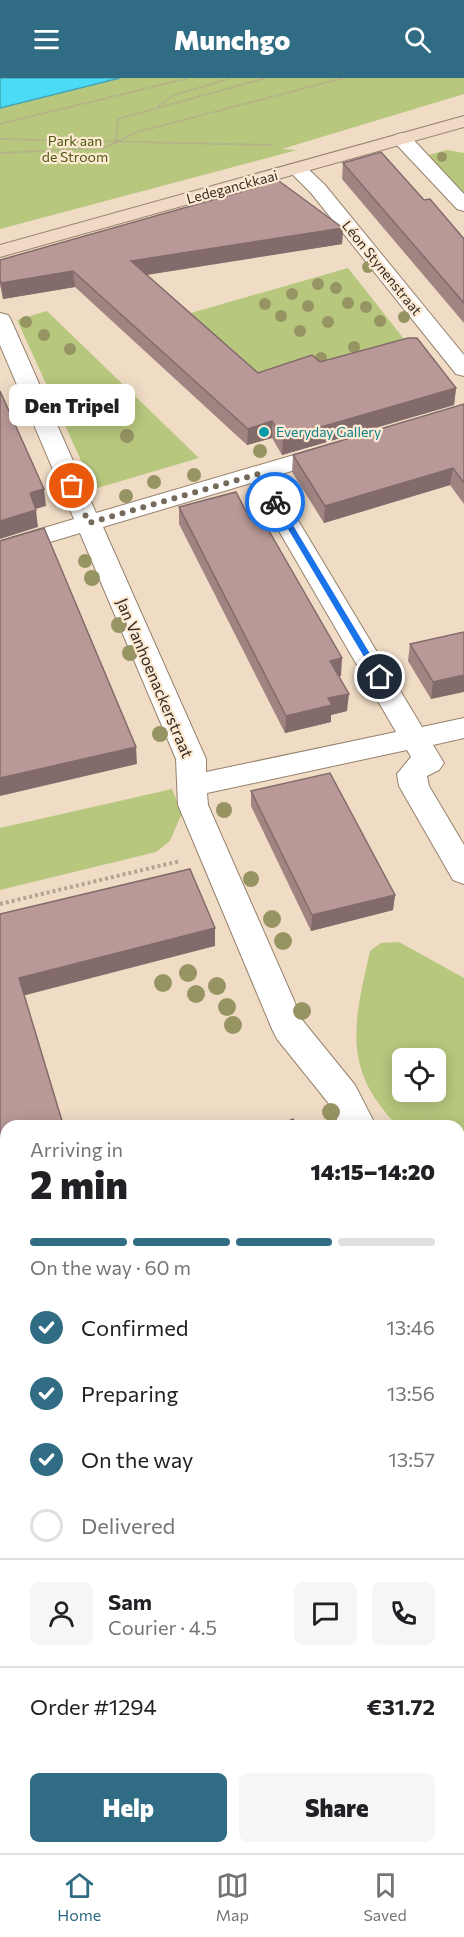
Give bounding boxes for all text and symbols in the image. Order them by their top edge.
icon: menu [30,23,63,56]
text: Munchgo [174,23,290,56]
icon: search [401,23,434,56]
park label: Park aan de Stroom [42,132,108,165]
street label: Ledeganckkaai [184,166,279,207]
street label: Léon Stynenstraat [339,217,426,319]
callout: Den Tripel [9,384,135,426]
text: Den Tripel [25,393,119,417]
place label: Everyday Gallery [276,423,381,440]
marker: Everyday Gallery [257,425,271,439]
pin [46,460,97,511]
icon: bag [55,469,88,502]
courier [245,472,305,532]
icon: bike [259,486,292,519]
street label: Jan Vanhoenackerstraat [113,595,198,761]
pin [354,651,405,702]
icon: home [363,660,396,693]
map controls [392,1048,446,1102]
button: locate [392,1048,446,1102]
text: Arriving in [30,1137,123,1161]
text: 14:15–14:20 [311,1158,435,1185]
text: 2 min [30,1159,128,1207]
text: On the way · 60 m [30,1255,191,1279]
icon: check [30,1311,63,1344]
text: Confirmed [81,1314,188,1341]
text: 13:46 [386,1315,435,1339]
icon: check [30,1377,63,1410]
text: Preparing [81,1380,178,1407]
text: 13:56 [387,1381,435,1405]
icon: check [30,1443,63,1476]
text: On the way [81,1446,193,1473]
text: 13:57 [388,1447,435,1471]
text: Delivered [81,1512,175,1539]
button: person [30,1582,93,1645]
button: chat [294,1582,357,1645]
button: phone [372,1582,435,1645]
text: Sam [108,1588,152,1615]
text: Courier · 4.5 [108,1615,217,1639]
text: Order #1294 [30,1693,157,1720]
text: €31.72 [367,1693,435,1720]
button: Help [30,1773,227,1842]
button: Share [239,1773,435,1842]
tab: Home [57,1869,101,1924]
tab: Map [216,1869,249,1924]
tab: Saved [363,1869,407,1924]

